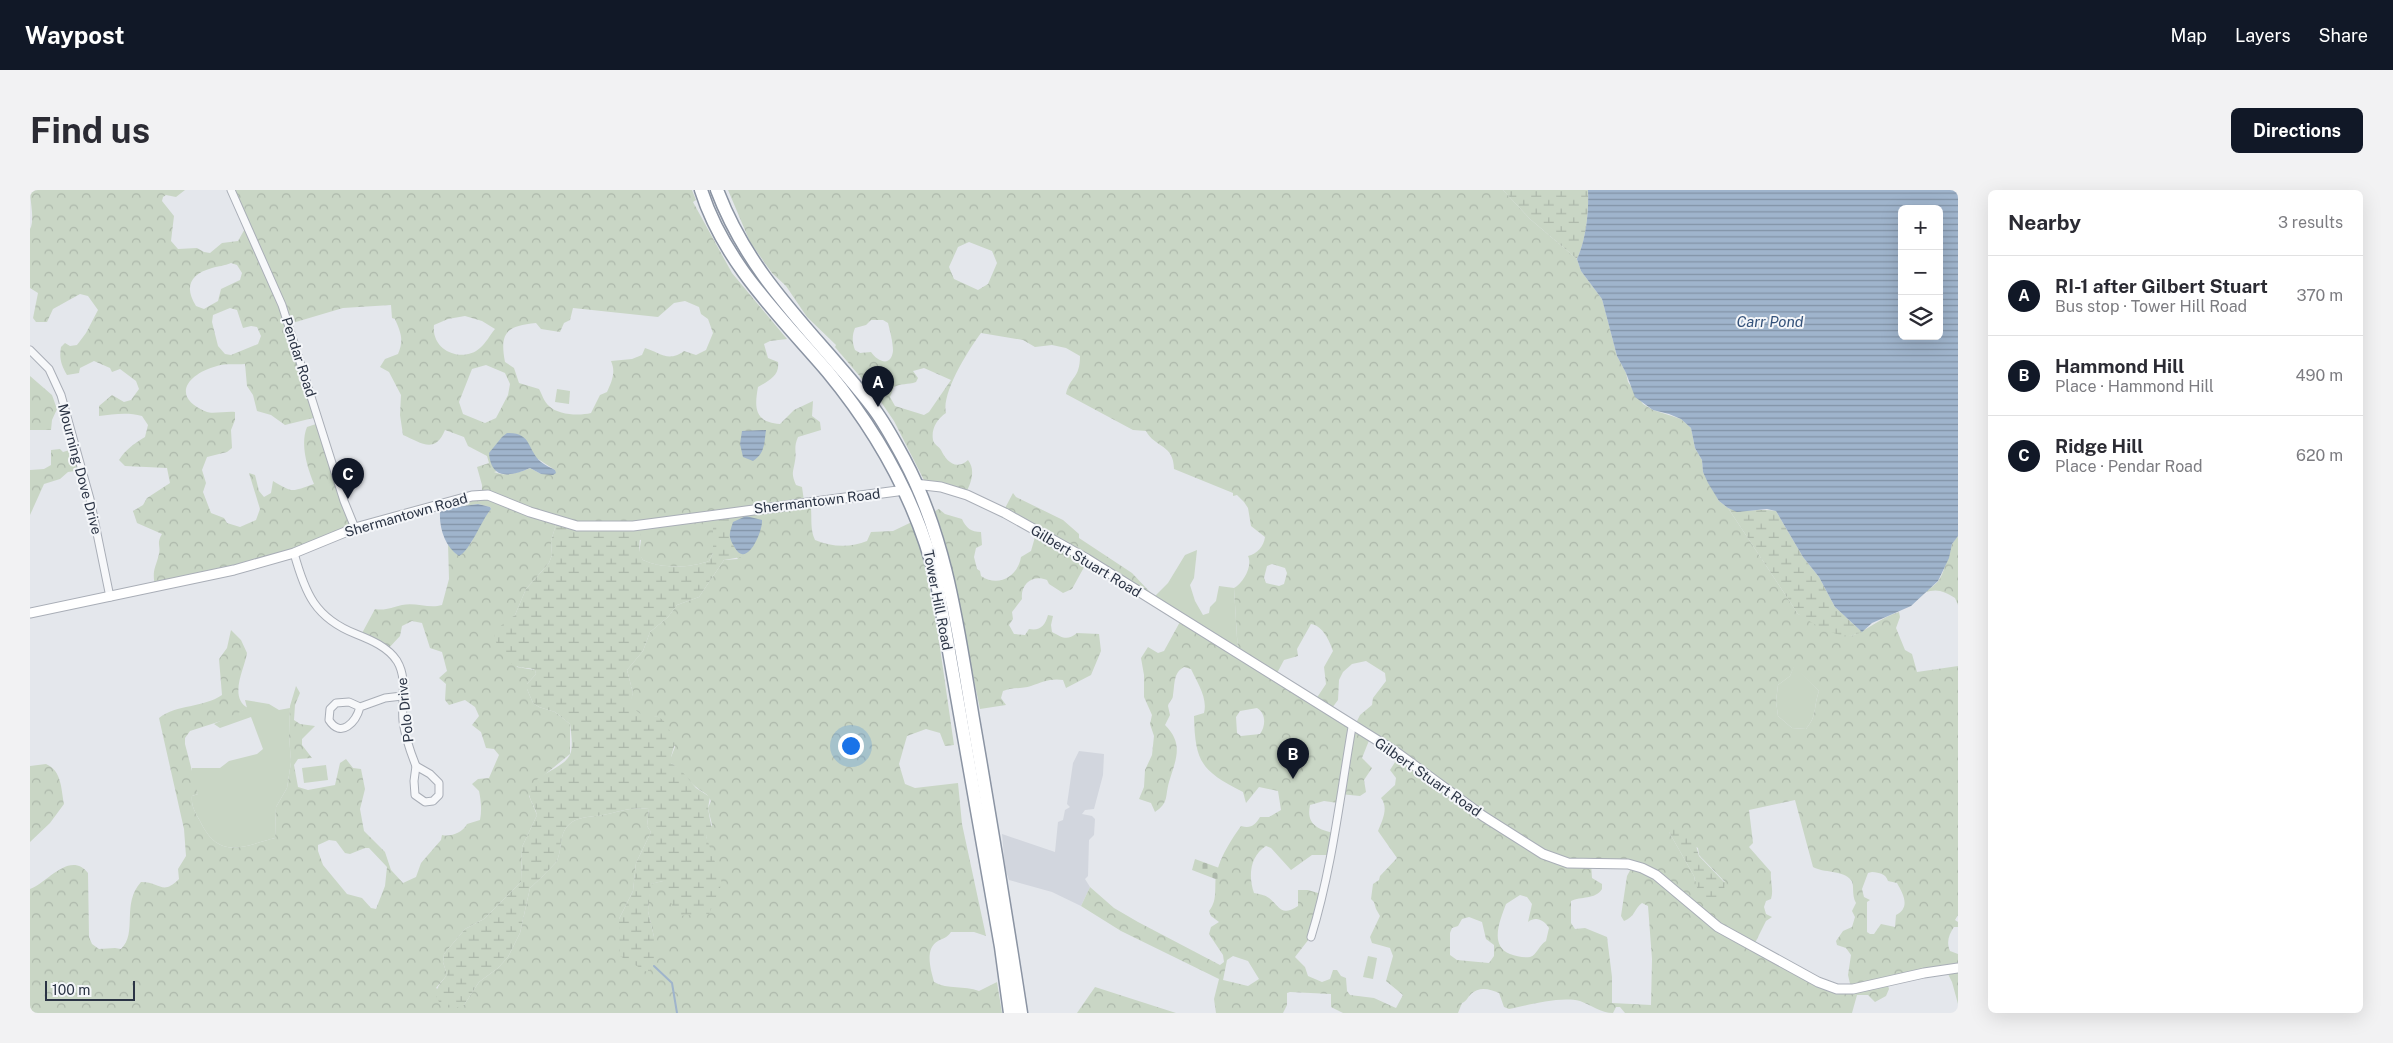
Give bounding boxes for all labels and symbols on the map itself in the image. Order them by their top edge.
water label: Carr Pond [1736,313,1804,330]
street label: Pendar Road [279,315,319,399]
pin: A [862,366,894,407]
street label: Mourning Dove Drive [55,402,105,536]
pin: C [332,458,364,499]
street label: Shermantown Road [753,485,881,517]
street label: Shermantown Road [343,490,469,540]
street label: Gilbert Stuart Road [1028,522,1144,600]
street label: Tower Hill Road [920,548,956,652]
street label: Polo Drive [394,677,416,743]
your location [838,733,864,759]
street label: Gilbert Stuart Road [1372,734,1484,820]
pin: B [1277,738,1309,779]
scale bar [45,978,135,1001]

